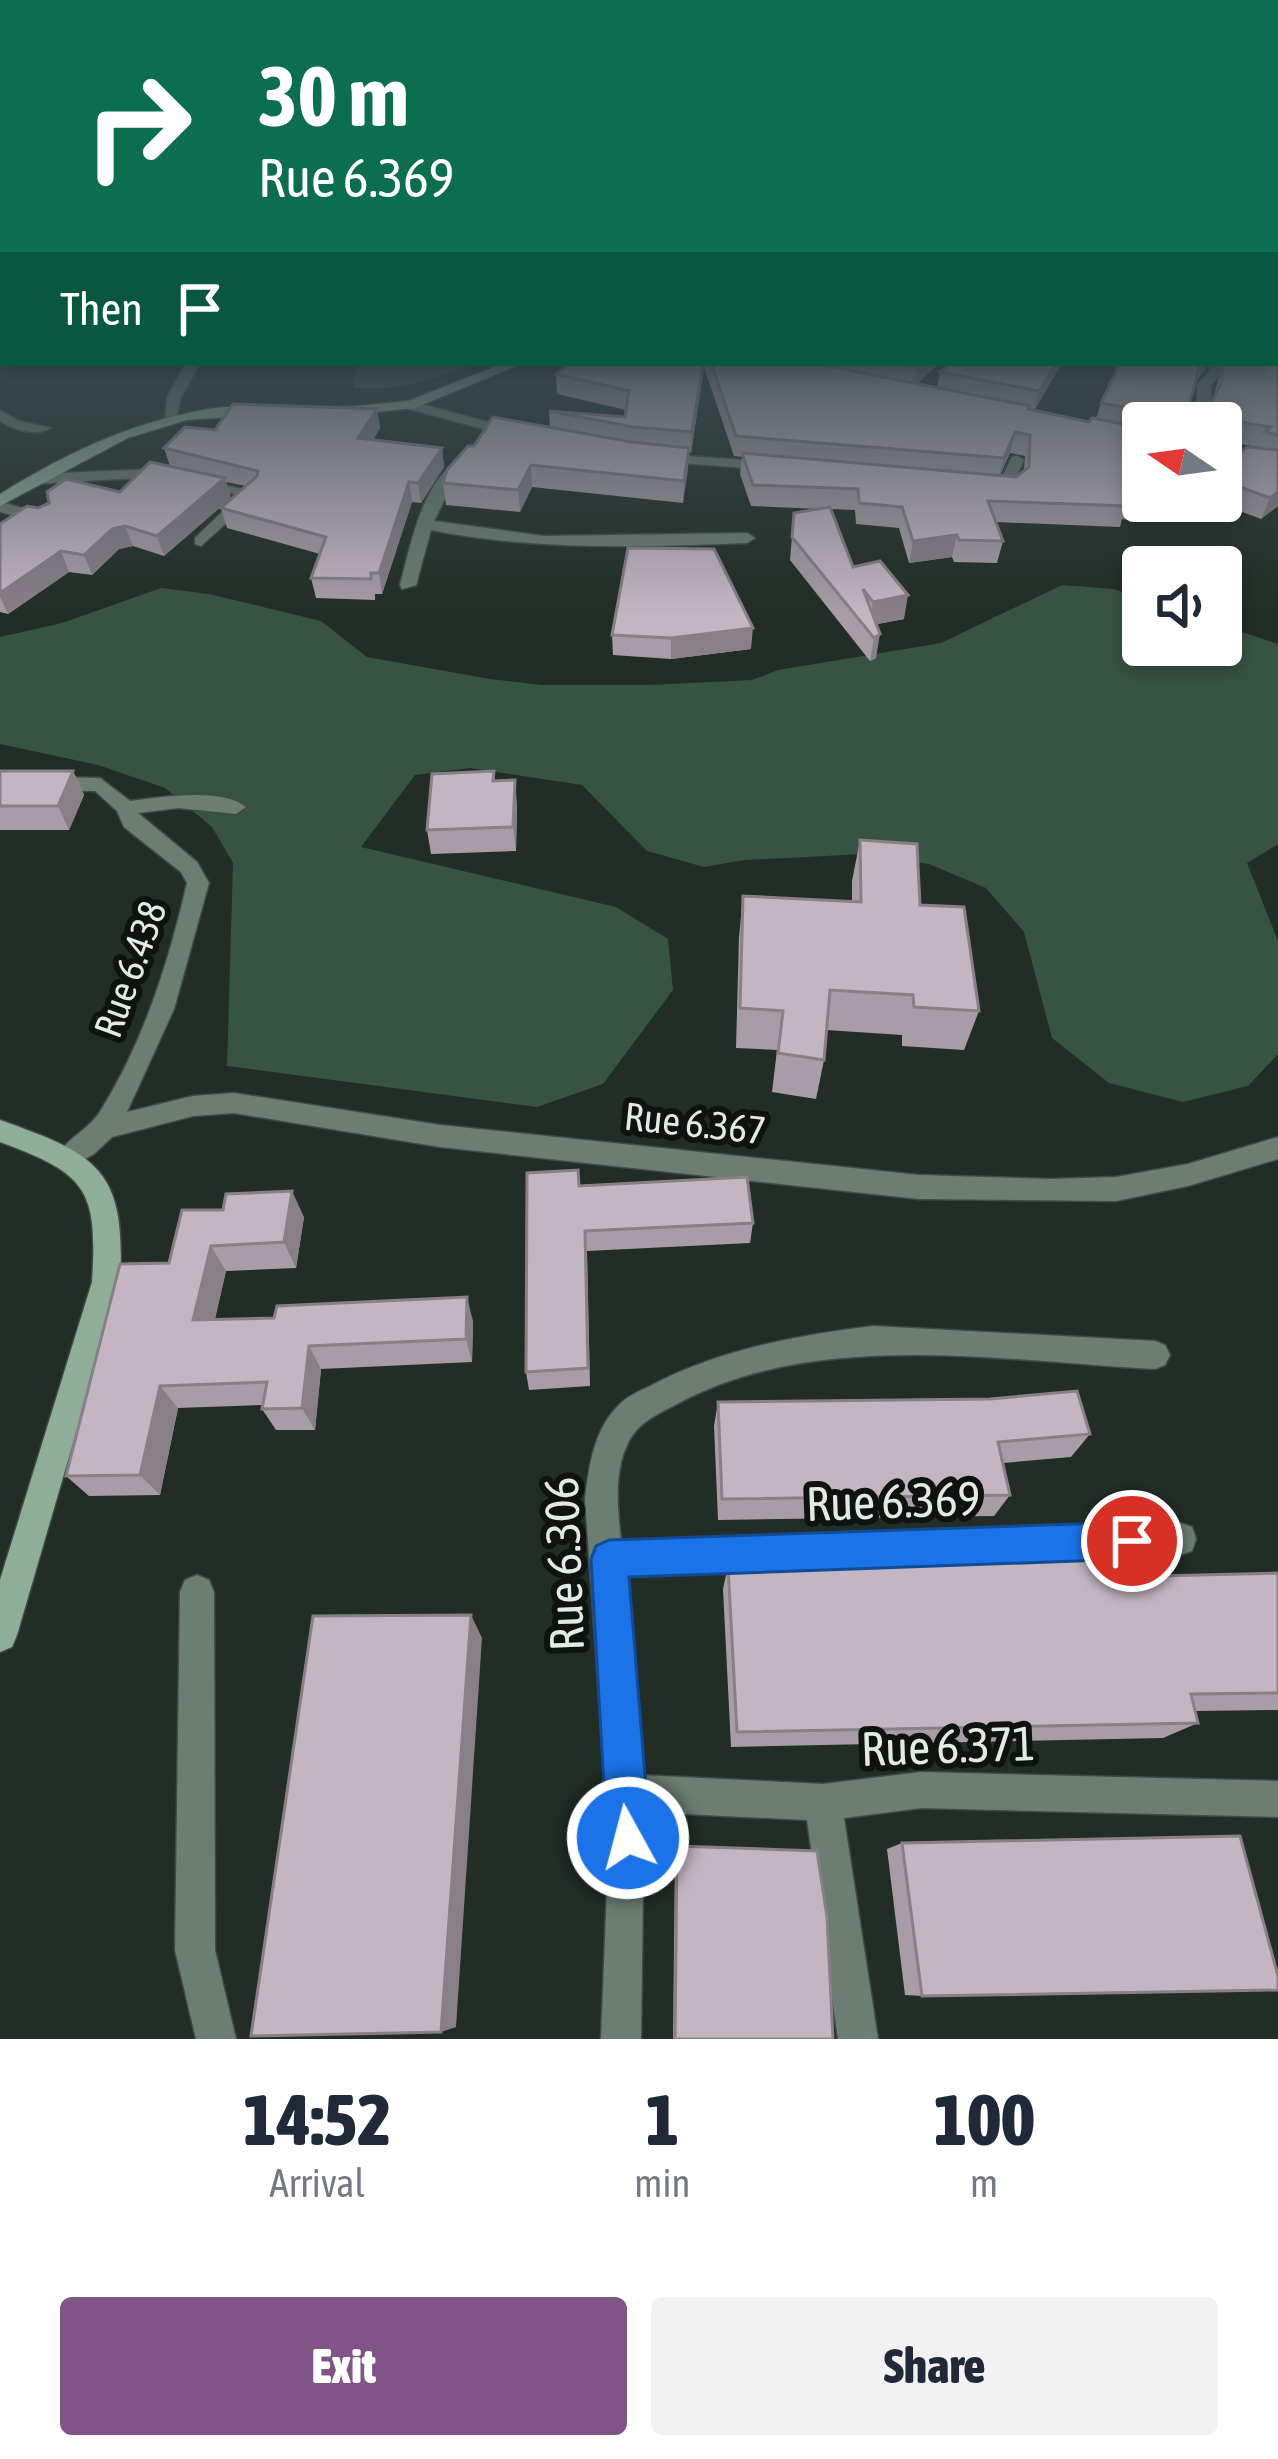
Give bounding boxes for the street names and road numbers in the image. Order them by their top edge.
street label: Rue 6.438 [85,895,175,1043]
street label: Rue 6.367 [622,1094,768,1152]
street label: Rue 6.369 [805,1470,981,1531]
street label: Rue 6.306 [533,1476,594,1652]
street label: Rue 6.371 [860,1715,1036,1776]

